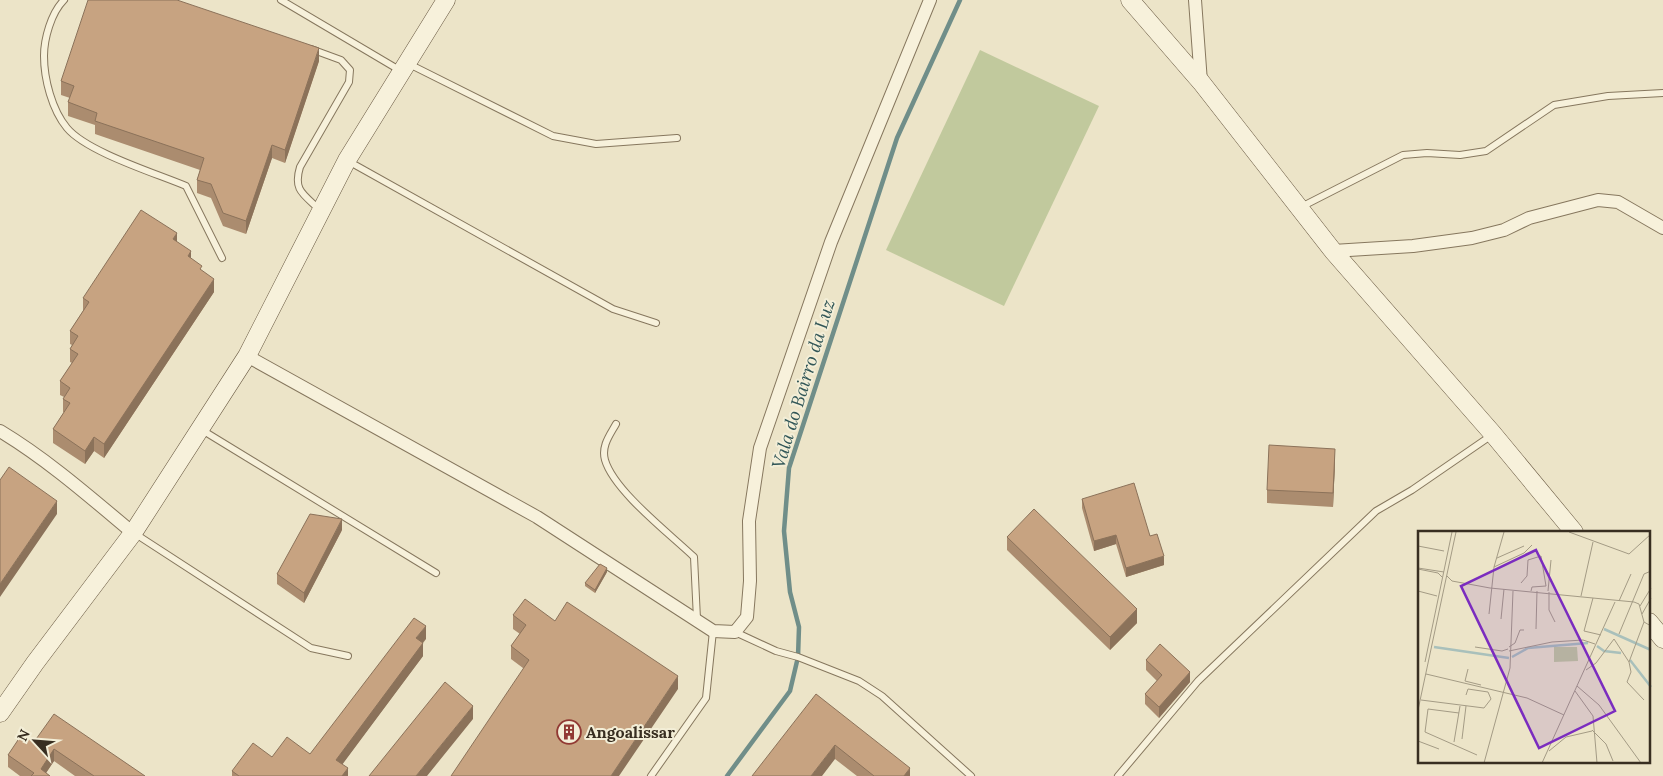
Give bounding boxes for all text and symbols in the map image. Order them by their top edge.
water label: Vala do Bairro da Luz [766,297,840,471]
inset map [1418,531,1650,764]
north arrow [10,716,60,766]
building icon: Angoalissar [556,719,582,745]
place label: Angoalissar [586,722,675,742]
text: N [13,726,34,744]

